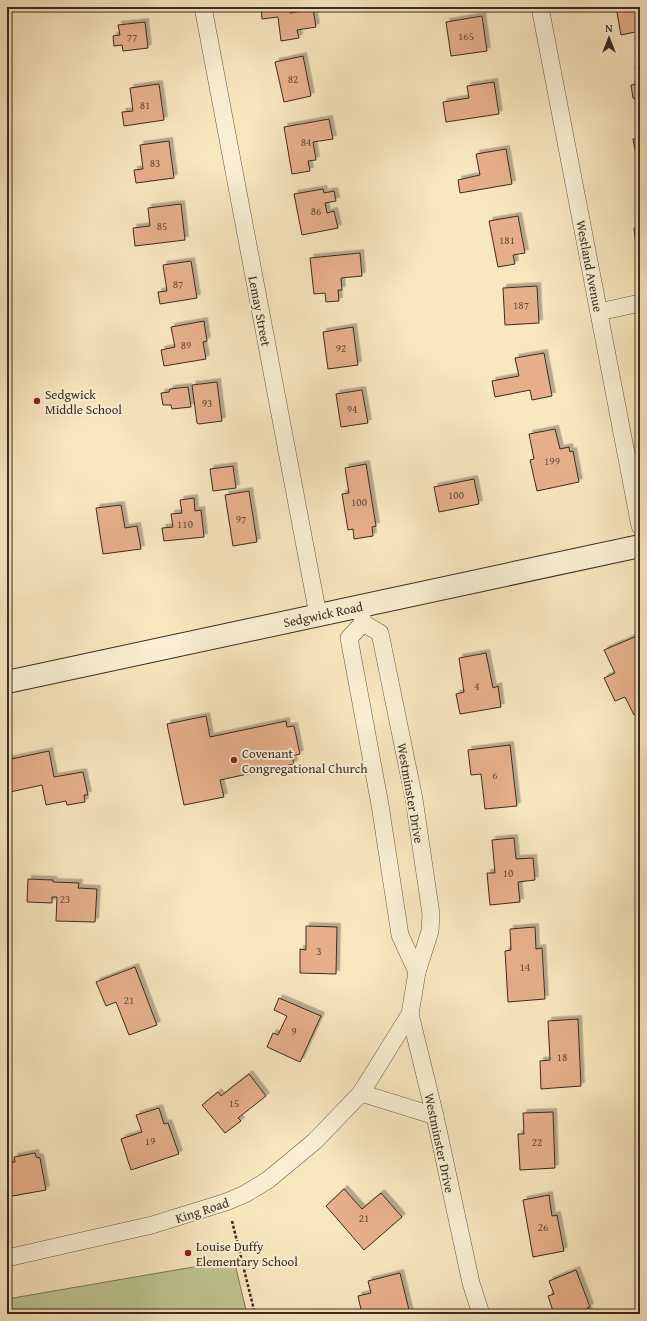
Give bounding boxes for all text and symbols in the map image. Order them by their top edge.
north arrow [589,18,629,58]
text: N [605,20,613,36]
house number: 165 [458,28,474,44]
house number: 77 [127,29,137,45]
house number: 82 [288,71,298,87]
house number: 81 [140,97,150,113]
house number: 84 [301,134,311,150]
house number: 83 [150,155,160,171]
house number: 86 [311,203,321,219]
house number: 85 [157,218,167,234]
street label: Westland Avenue [571,219,608,314]
house number: 181 [499,232,515,248]
street label: Lemay Street [243,274,276,348]
house number: 87 [173,276,183,292]
house number: 187 [513,297,529,313]
house number: 89 [181,337,191,353]
house number: 92 [336,340,346,356]
place label: Sedgwick Middle School [45,385,122,419]
house number: 93 [202,395,212,411]
marker: Sedgwick Middle School [32,396,42,406]
house number: 94 [347,401,357,417]
house number: 199 [544,453,560,469]
house number: 100 [448,487,464,503]
house number: 100 [351,494,367,510]
house number: 97 [236,511,246,527]
house number: 110 [177,516,193,532]
street label: Sedgwick Road [282,597,365,632]
house number: 4 [474,678,480,694]
street label: Westminster Drive [392,742,429,845]
place label: Covenant Congregational Church [242,744,368,778]
marker: Covenant Congregational Church [229,755,239,765]
house number: 6 [492,767,498,783]
house number: 10 [503,865,513,881]
house number: 23 [60,891,70,907]
house number: 3 [316,943,322,959]
house number: 14 [520,959,530,975]
house number: 21 [124,992,134,1008]
house number: 9 [291,1023,297,1039]
house number: 18 [557,1049,567,1065]
street label: Westminster Drive [420,1092,459,1195]
house number: 15 [229,1095,239,1111]
house number: 19 [145,1133,155,1149]
house number: 22 [532,1134,542,1150]
street label: King Road [173,1193,231,1228]
house number: 21 [359,1210,369,1226]
house number: 26 [538,1219,548,1235]
place label: Louise Duffy Elementary School [196,1237,298,1271]
marker: Louise Duffy Elementary School [183,1248,193,1258]

